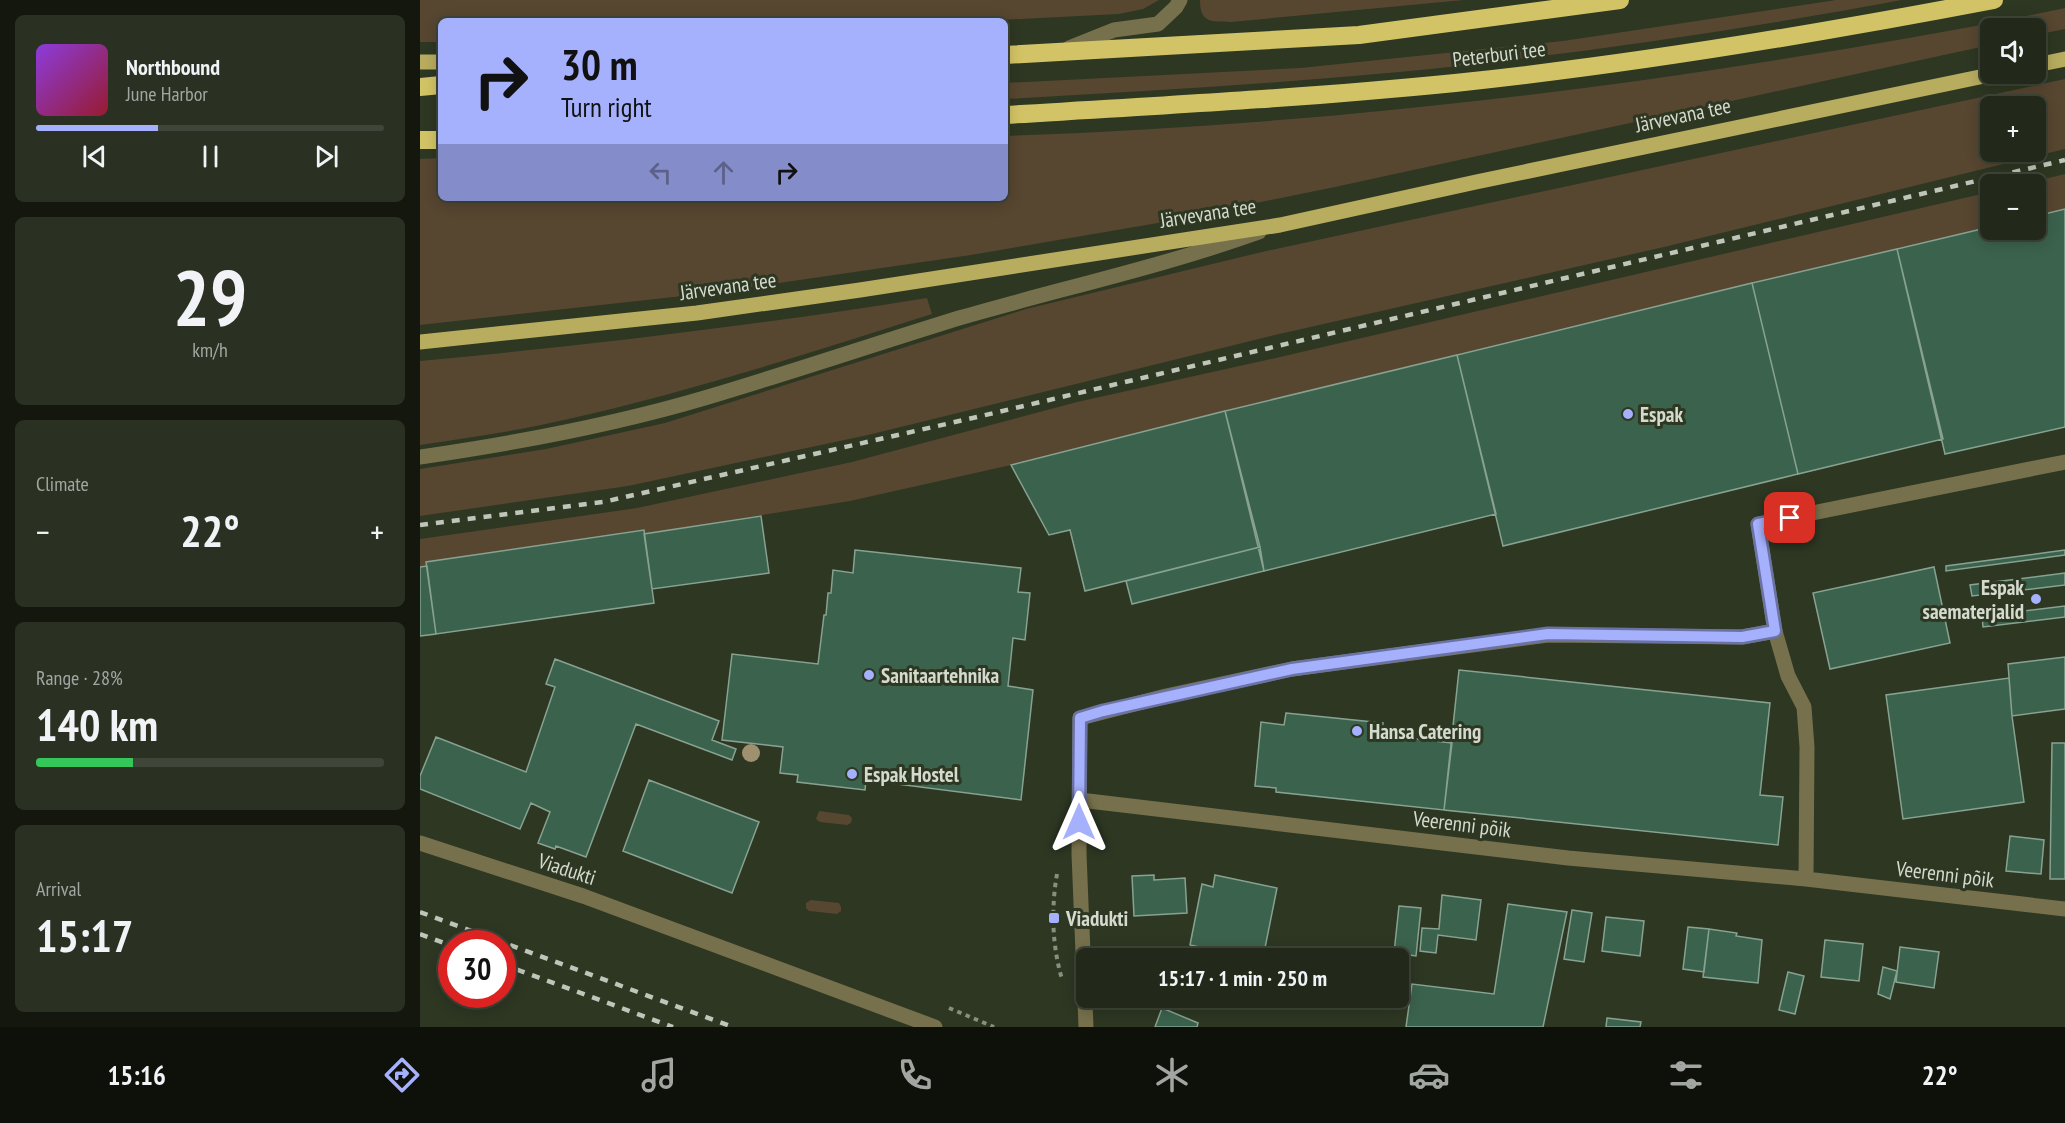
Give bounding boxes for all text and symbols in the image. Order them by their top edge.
map controls [1980,18,2046,240]
button: sound [1980,18,2046,84]
street label: Peterburi tee [1451,35,1547,73]
text: 30 m [561,37,638,92]
icon: right [462,42,540,120]
text: Northbound [126,53,220,81]
text: June Harbor [126,81,208,107]
text: Turn right [561,90,652,124]
street label: Järvevana tee [1632,92,1733,139]
button: + [1980,96,2046,162]
icon: previous [78,140,111,173]
icon: pause [194,140,227,173]
icon: next [310,140,343,173]
icon: left [644,156,677,189]
icon: ahead [707,156,740,189]
icon: right [770,156,803,189]
button: − [1980,174,2046,240]
street label: Järvevana tee [1157,192,1258,234]
text: 29 [173,247,247,348]
street label: Järvevana tee [677,266,778,306]
text: km/h [192,337,228,363]
place label: Espak [1640,401,1683,428]
marker: Espak [1621,407,1635,421]
text: Climate [36,471,89,497]
pin [1764,492,1815,543]
text: 22° [180,501,240,559]
icon: arrive [1773,501,1806,534]
text: − [36,510,50,553]
text: + [370,510,384,553]
place label: Espak saematerjalid [1923,574,2024,625]
marker: Espak saematerjalid [2029,592,2043,606]
place label: Sanitaartehnika [881,662,1000,689]
text: Range · 28% [36,665,123,691]
marker: Sanitaartehnika [862,668,876,682]
text: 140 km [36,695,158,753]
place label: Hansa Catering [1369,718,1481,745]
marker: Hansa Catering [1350,724,1364,738]
place label: Espak Hostel [864,761,960,788]
marker: Espak Hostel [845,767,859,781]
position arrow [1047,790,1111,854]
street label: Veerenni põik [1410,804,1513,843]
street label: Viadukti [534,847,599,891]
street label: Veerenni põik [1893,854,1996,893]
text: Arrival [36,876,81,902]
place label: Viadukti [1065,905,1128,932]
text: 15:17 [36,906,133,964]
marker: Viadukti [1047,911,1061,925]
speed limit sign: 30 [438,930,516,1008]
text: 15:17 · 1 min · 250 m [1158,964,1327,992]
icon: directions [381,1054,423,1096]
icon: music [638,1054,680,1096]
icon: phone [894,1054,936,1096]
icon: climate [1151,1054,1193,1096]
icon: car [1408,1054,1450,1096]
icon: filters [1665,1054,1707,1096]
text: 15:16 [107,1058,166,1092]
text: 22° [1922,1058,1957,1092]

